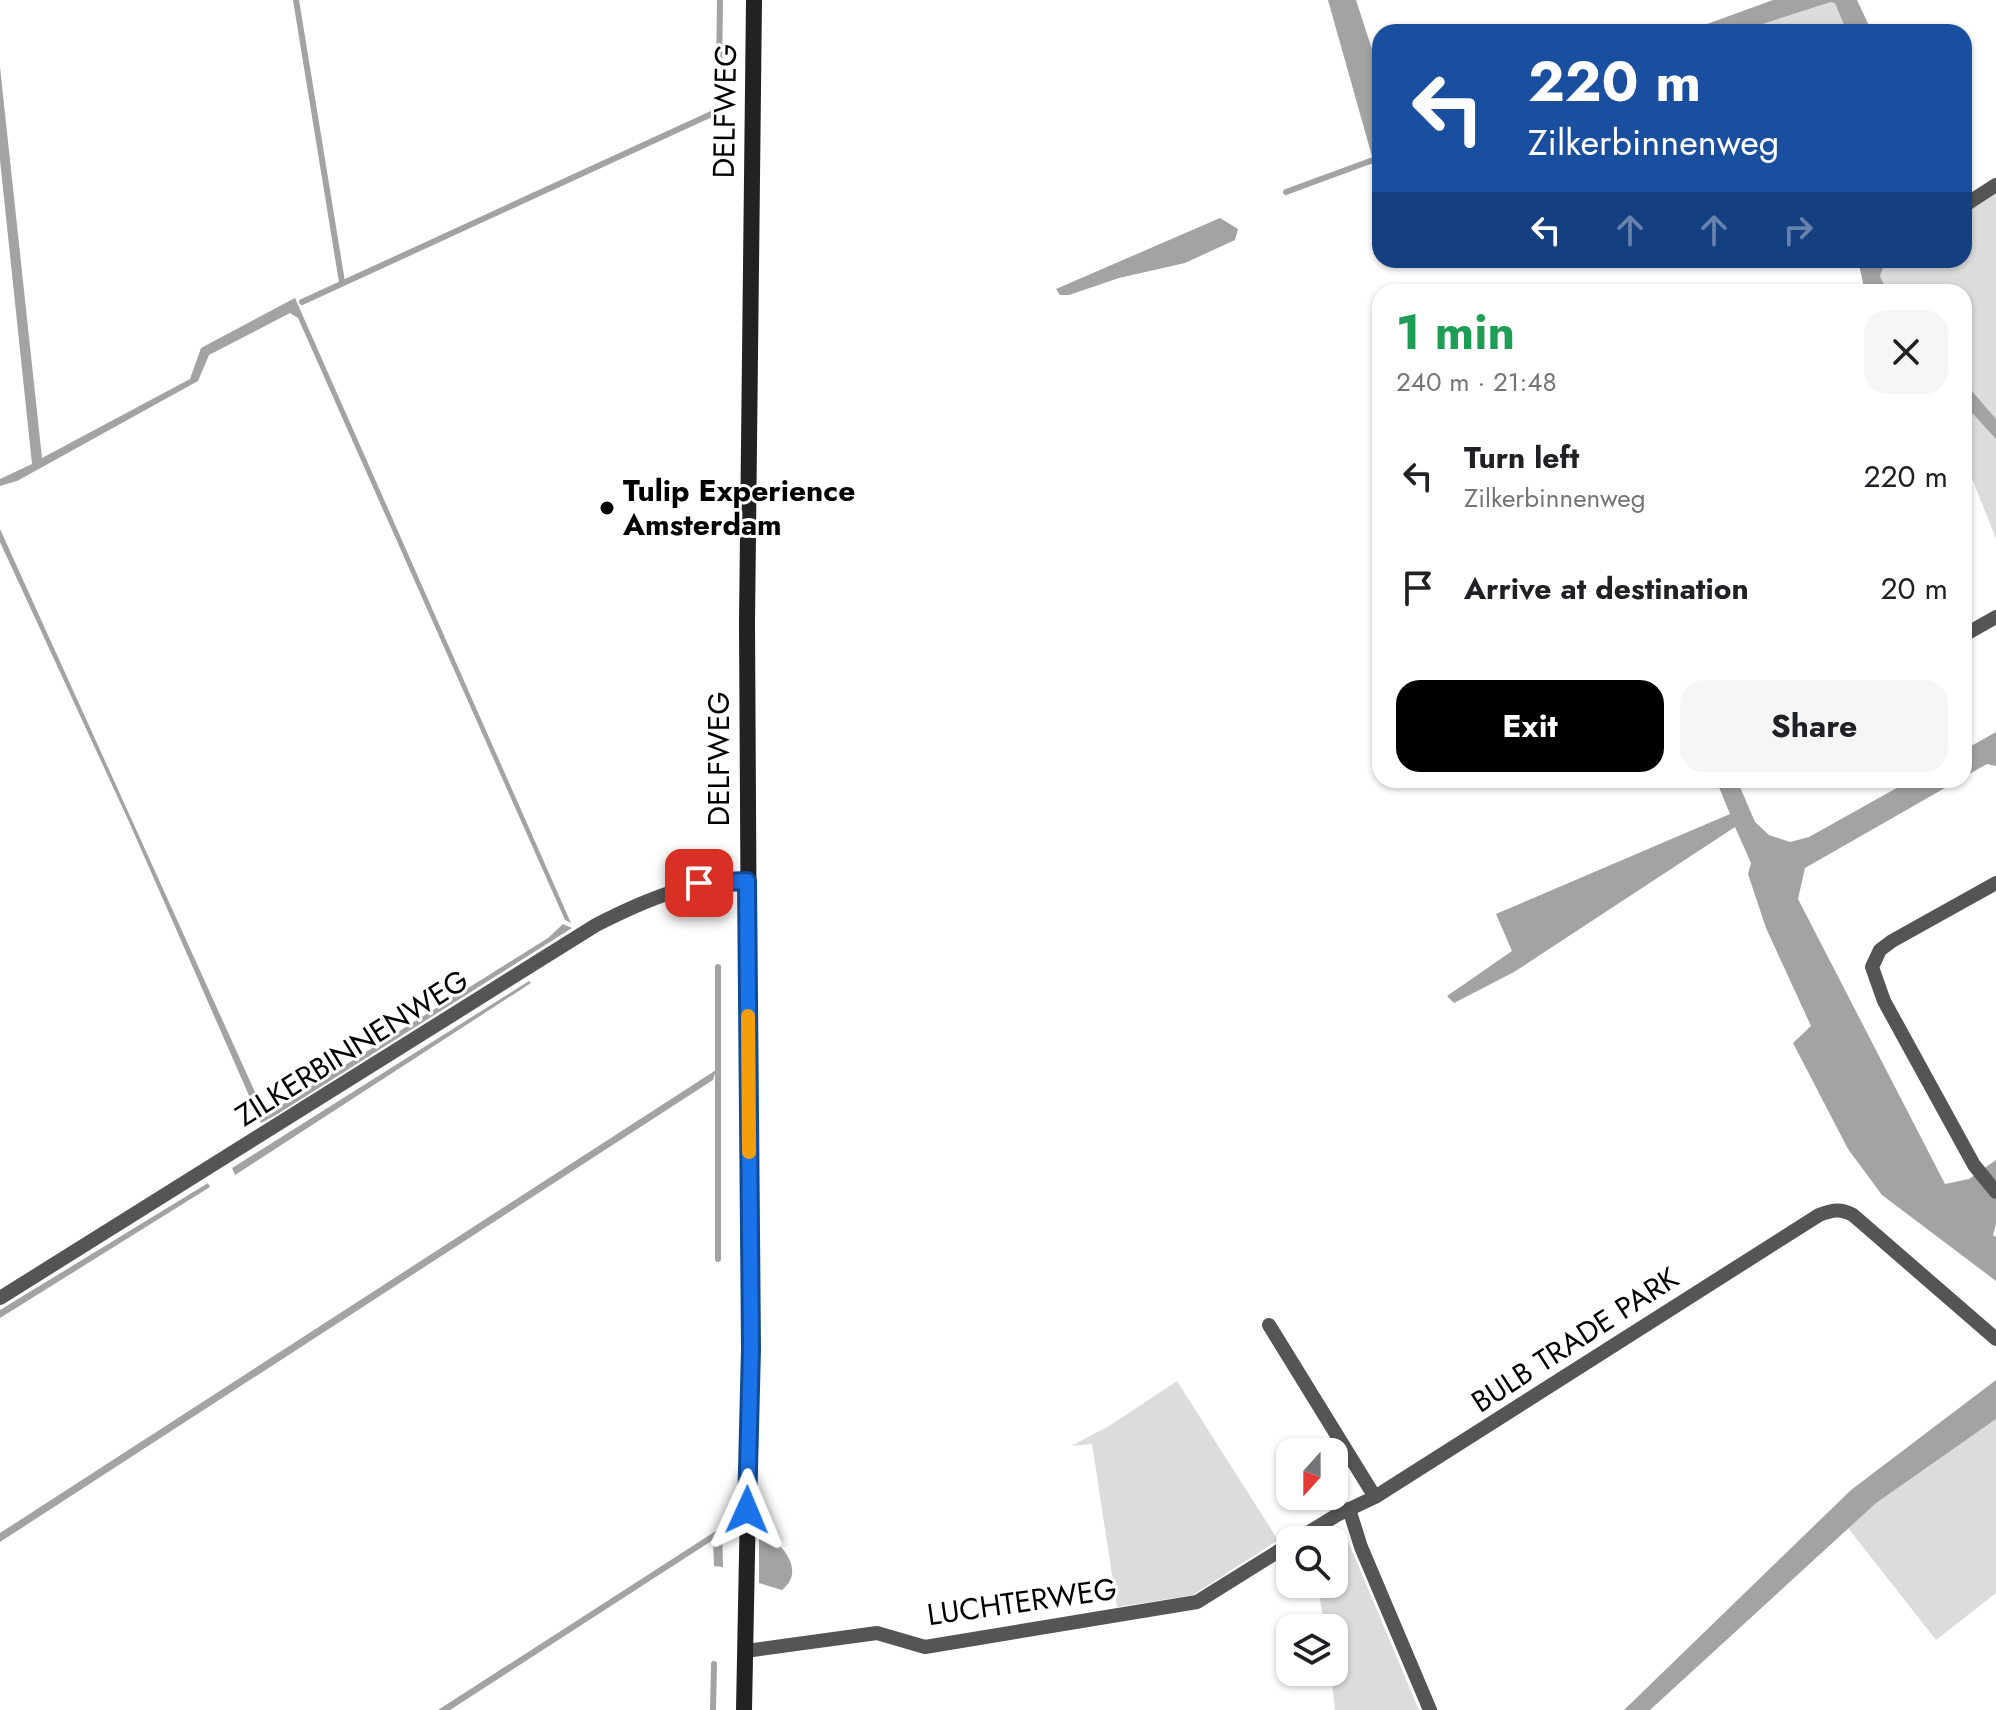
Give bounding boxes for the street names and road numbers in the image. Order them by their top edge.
street label: DELFWEG [702,43,747,179]
street label: DELFWEG [697,692,740,826]
street label: ZILKERBINNENWEG [227,959,476,1137]
street label: BULB TRADE PARK [1463,1256,1687,1423]
street label: LUCHTERWEG [924,1567,1119,1636]

